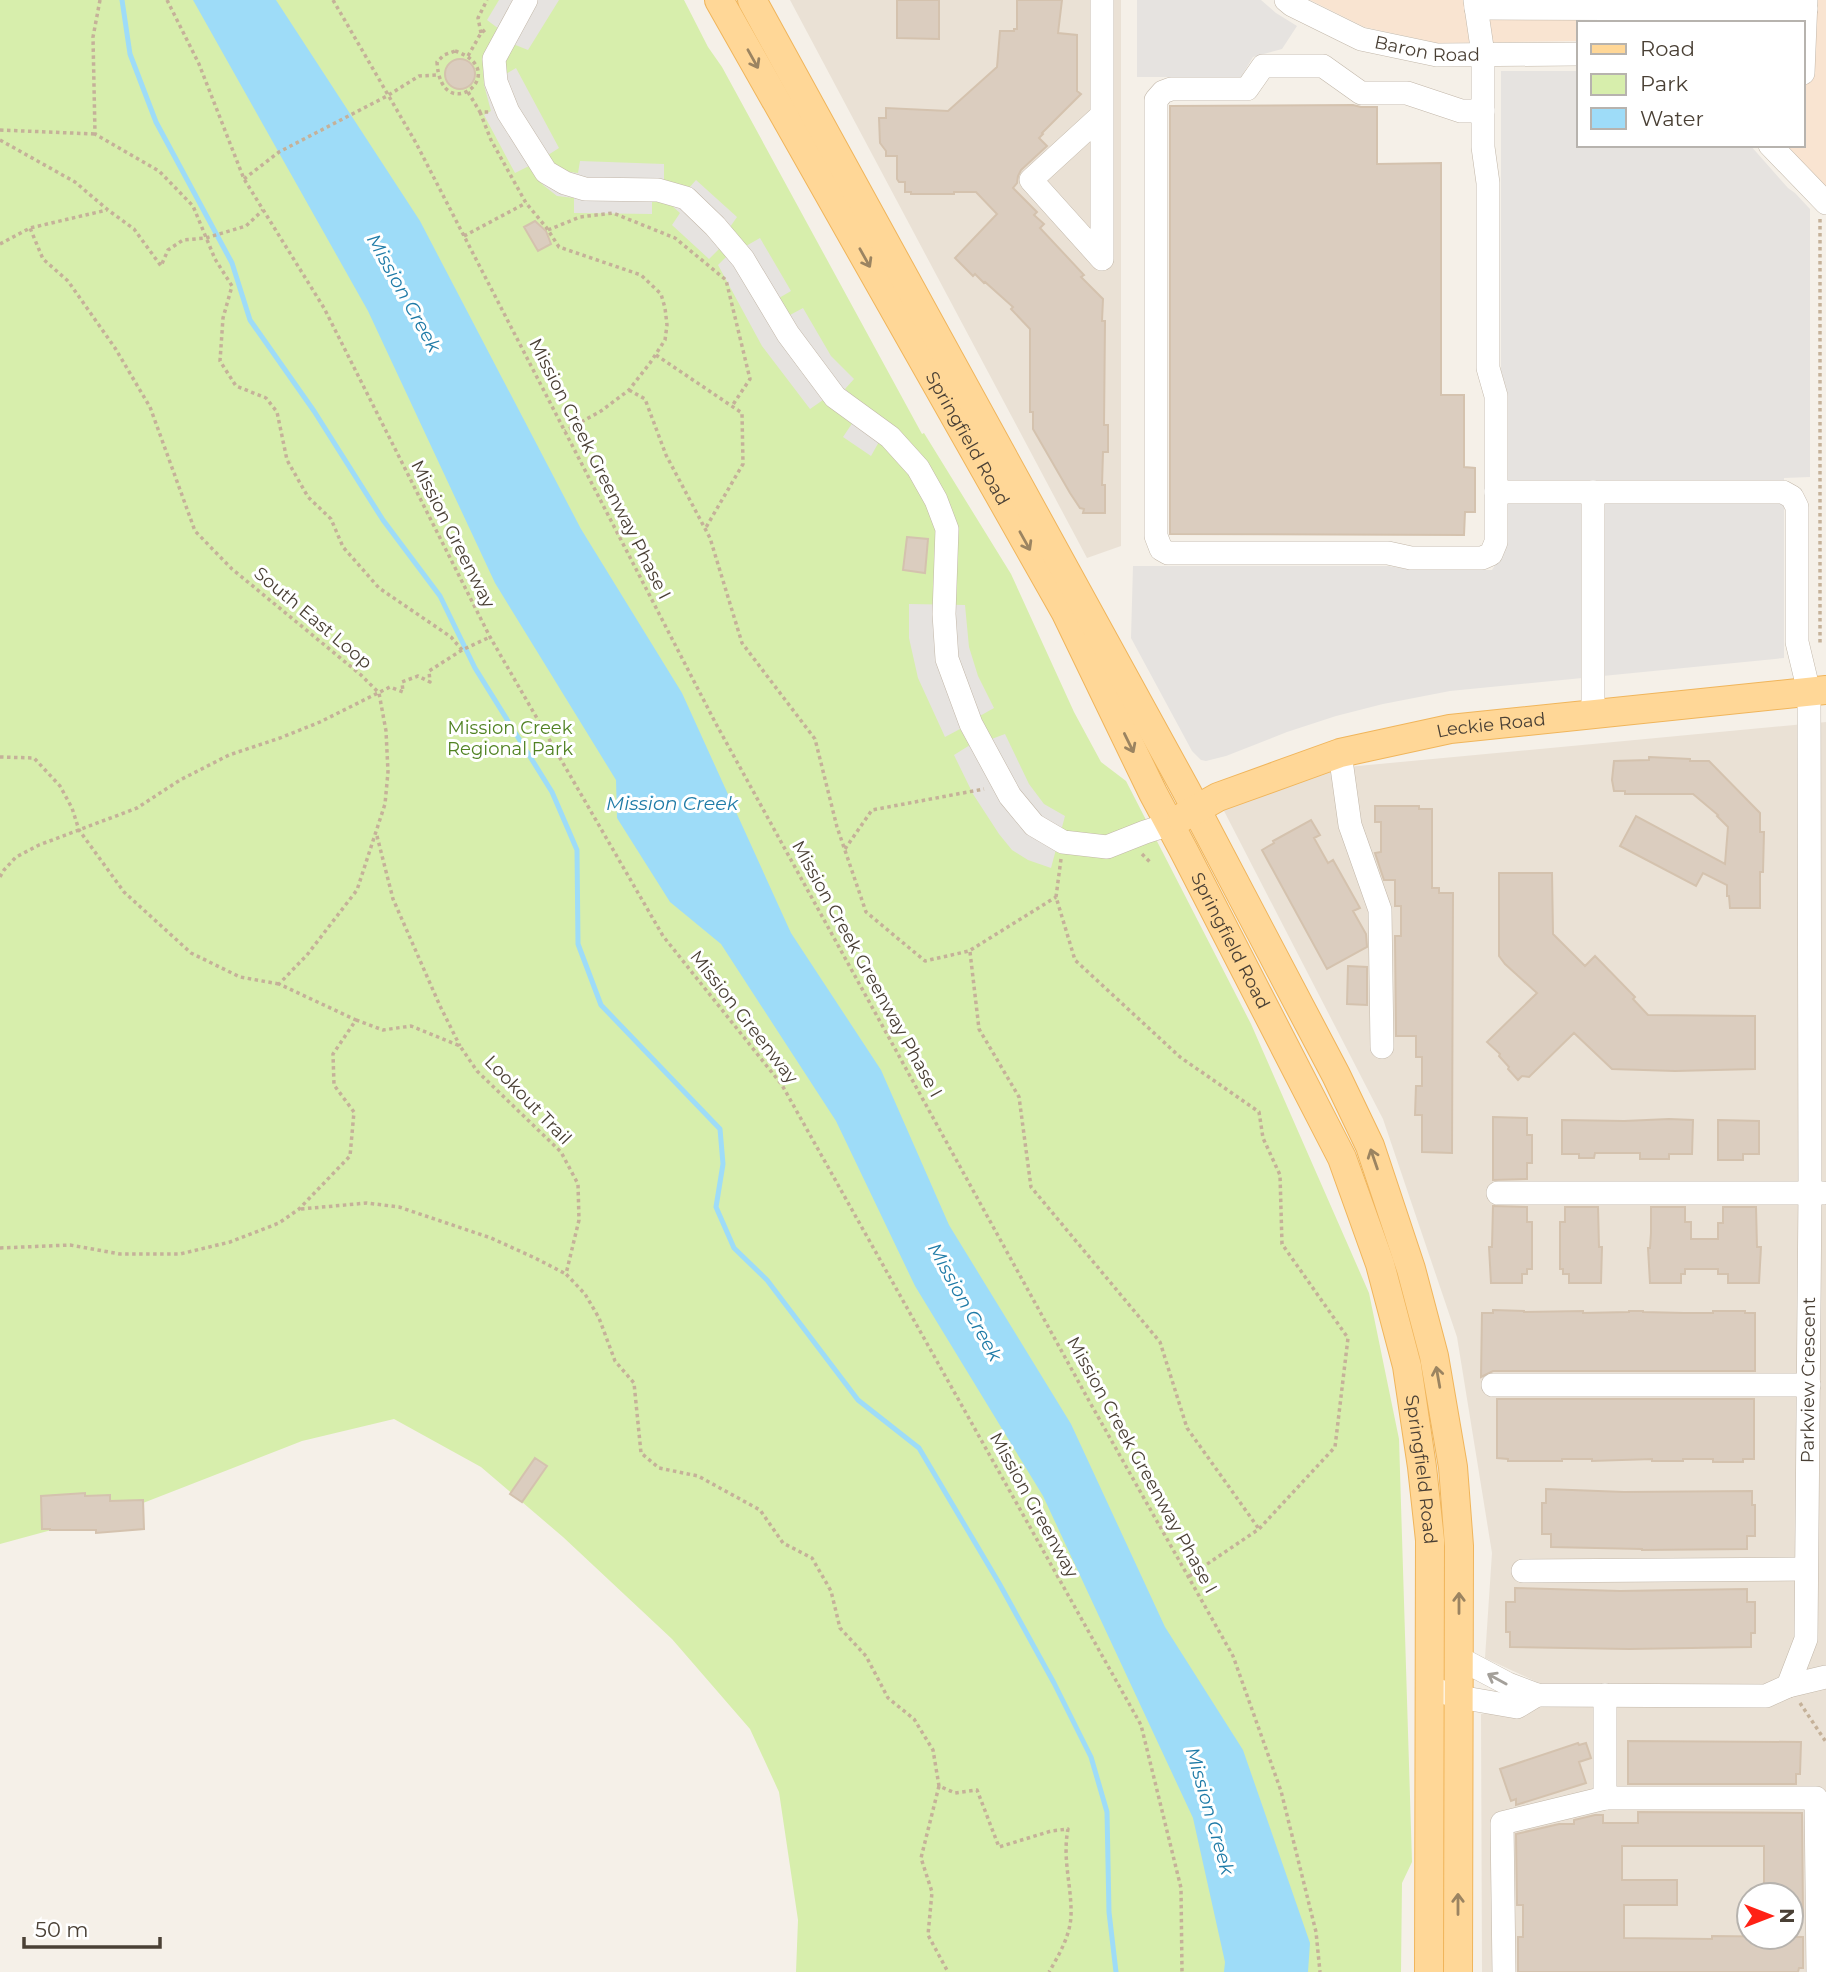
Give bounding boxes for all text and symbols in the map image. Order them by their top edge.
legend [1577,21,1805,147]
street label: Baron Road [1372,31,1480,66]
text: Road [1640,36,1695,61]
one-way arrow [746,49,760,69]
text: Park [1640,71,1688,96]
text: Water [1640,106,1704,131]
water label: Mission Creek [362,230,446,357]
one-way arrow [858,247,872,267]
street label: Mission Creek Greenway Phase I [524,335,676,603]
street label: Springfield Road [921,368,1014,509]
street label: Mission Greenway [406,457,500,612]
one-way arrow [1019,530,1032,551]
street label: South East Loop [250,562,376,674]
street label: Leckie Road [1434,708,1547,743]
park label: Mission Creek Regional Park [447,717,573,760]
one-way arrow [1122,732,1136,753]
water label: Mission Creek [606,792,739,815]
street label: Mission Creek Greenway Phase I [787,837,947,1101]
street label: Springfield Road [1186,869,1274,1013]
street label: Mission Greenway [685,946,803,1088]
street label: Lookout Trail [480,1051,576,1149]
one-way arrow [1367,1148,1379,1170]
water label: Mission Creek [923,1239,1007,1366]
street label: Parkview Crescent [1797,1297,1820,1463]
street label: Mission Creek Greenway Phase I [1062,1333,1222,1597]
one-way arrow [1431,1366,1444,1389]
street label: Springfield Road [1400,1393,1441,1545]
street label: Mission Greenway [985,1428,1083,1582]
one-way arrow [1452,1592,1466,1615]
one-way arrow [1488,1671,1508,1685]
water label: Mission Creek [1181,1744,1239,1878]
north arrow [1735,1881,1805,1951]
one-way arrow [1451,1893,1465,1916]
scale bar [24,1906,161,1950]
text: N [1775,1908,1798,1924]
text: 50 m [35,1917,89,1942]

